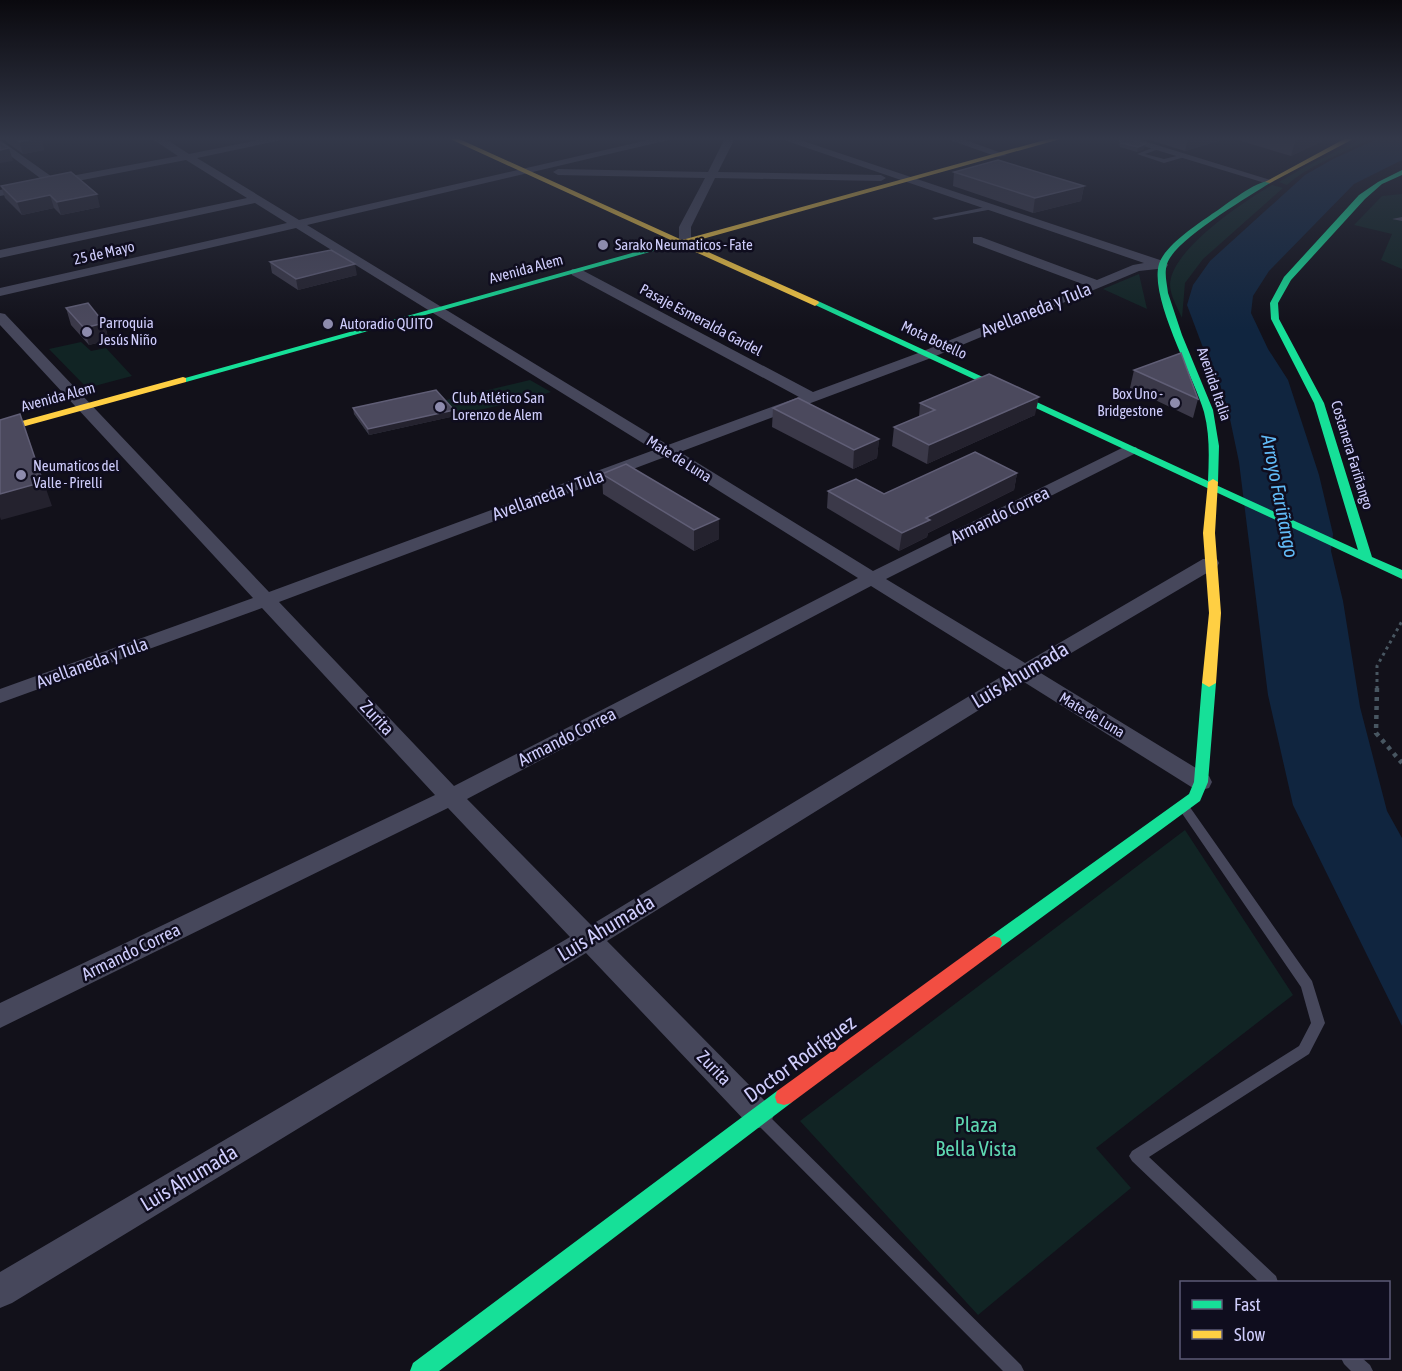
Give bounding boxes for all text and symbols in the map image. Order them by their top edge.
place label: Sarako Neumaticos - Fate [615,236,753,253]
street label: 25 de Mayo [72,237,136,268]
marker: Sarako Neumaticos - Fate [596,238,610,252]
street label: Avenida Alem [487,250,565,287]
street label: Avellaneda y Tula [978,278,1094,341]
street label: Pasaje Esmeralda Gardel [637,280,765,359]
place label: Parroquia Jesús Niño [99,314,157,348]
place label: Autoradio QUITO [340,315,433,332]
marker: Autoradio QUITO [321,317,335,331]
street label: Mota Botello [899,317,970,362]
marker: Parroquia Jesús Niño [80,325,94,339]
street label: Avenida Italia [1194,345,1235,423]
street label: Avenida Alem [19,378,97,415]
place label: Box Uno - Bridgestone [1097,385,1163,419]
place label: Club Atlético San Lorenzo de Alem [452,389,544,423]
marker: Box Uno - Bridgestone [1168,396,1182,410]
street label: Costanera Fariñango [1328,398,1377,511]
marker: Club Atlético San Lorenzo de Alem [433,400,447,414]
water label: Arroyo Fariñango [1257,431,1304,559]
street label: Mate de Luna [644,432,715,485]
place label: Neumaticos del Valle - Pirelli [33,457,119,491]
street label: Avellaneda y Tula [489,465,606,524]
marker: Neumaticos del Valle - Pirelli [14,468,28,482]
street label: Armando Correa [947,482,1053,548]
street label: Avellaneda y Tula [33,633,150,692]
street label: Luis Ahumada [967,636,1072,712]
street label: Mate de Luna [1056,688,1128,741]
street label: Zurita [356,696,399,739]
street label: Armando Correa [514,703,619,770]
street label: Luis Ahumada [553,889,658,965]
street label: Armando Correa [78,919,184,985]
street label: Doctor Rodríguez [739,1009,860,1107]
street label: Zurita [693,1046,736,1089]
park label: Plaza Bella Vista [935,1112,1017,1160]
street label: Luis Ahumada [136,1139,241,1215]
legend [1180,1281,1390,1359]
text: Fast [1234,1294,1261,1315]
text: Slow [1234,1324,1265,1345]

